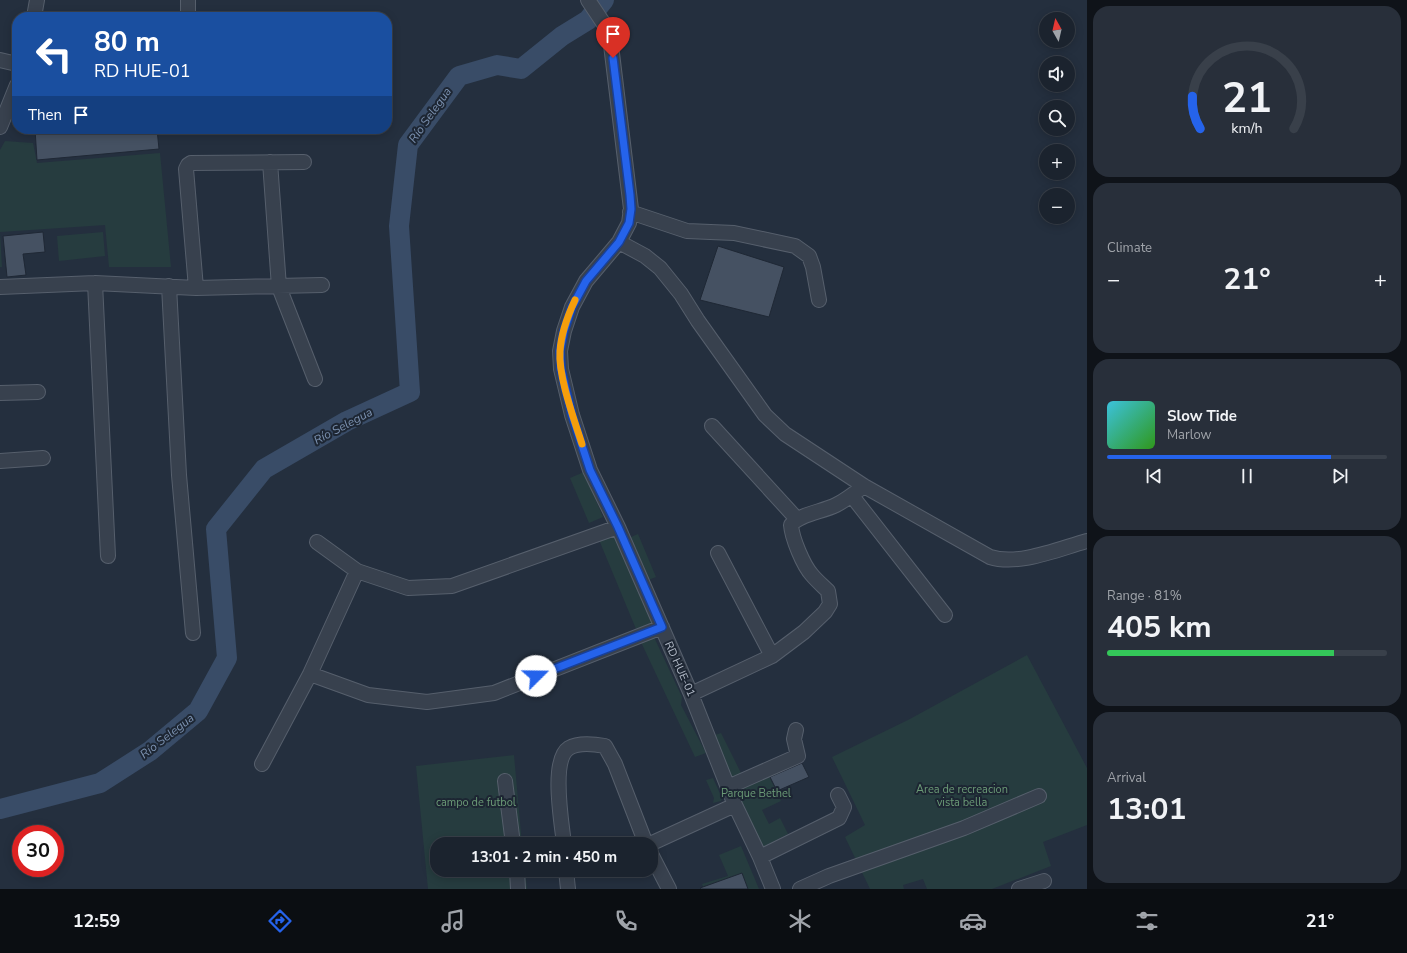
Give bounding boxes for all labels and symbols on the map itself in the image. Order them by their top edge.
north arrow [1039,12,1075,48]
pin [596,17,630,58]
water label: Río Selegua [405,84,455,146]
water label: Río Selegua [311,404,375,448]
street label: RD HUE-01 [661,639,699,699]
position arrow [515,655,557,697]
water label: Río Selegua [137,710,197,762]
park label: Area de recreacion vista bella [916,782,1008,810]
park label: Parque Bethel [721,786,792,801]
park label: campo de futbol [436,795,517,810]
speed limit sign: 30 [12,825,64,877]

